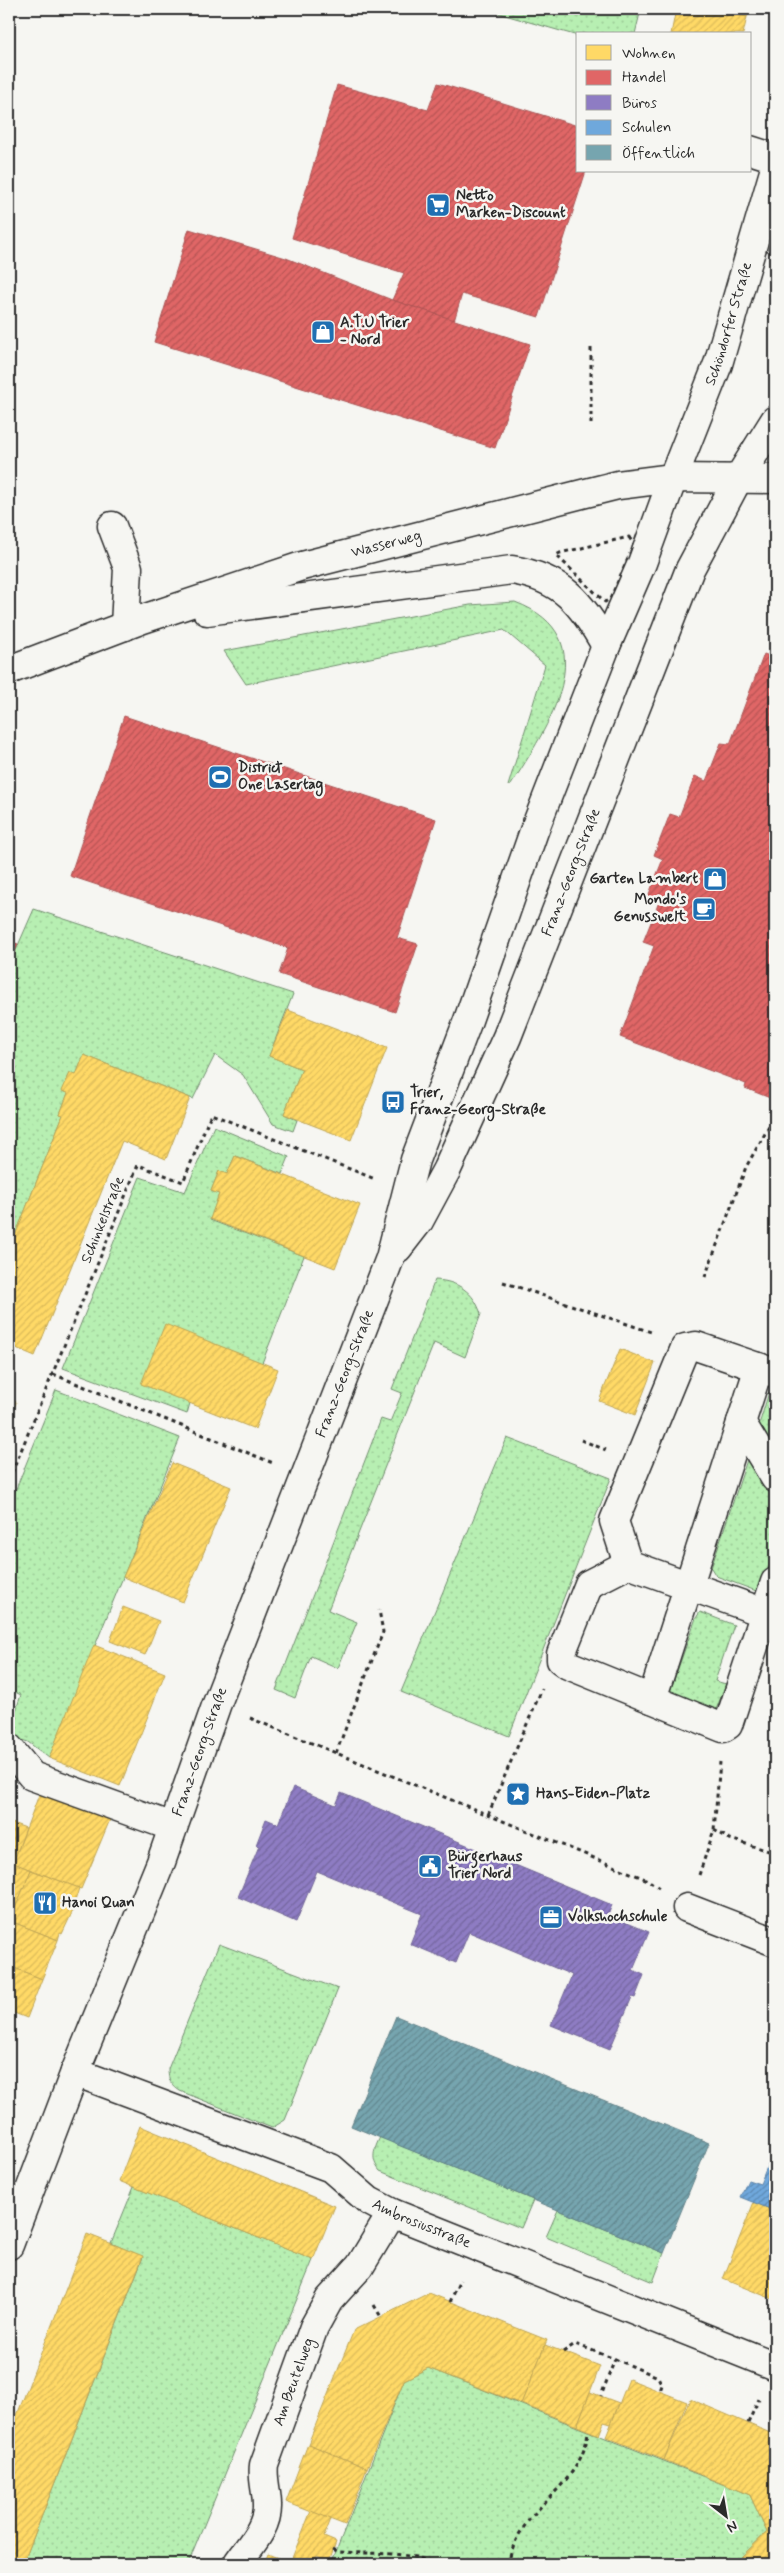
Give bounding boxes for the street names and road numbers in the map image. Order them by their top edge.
street label: Schöndorfer Straße [700,260,757,389]
street label: Wasserweg [349,526,424,563]
street label: Franz-Georg-Straße [537,805,605,939]
street label: Schinkelstraße [76,1174,130,1266]
street label: Franz-Georg-Straße [311,1307,379,1441]
street label: Franz-Georg-Straße [168,1684,232,1819]
street label: Ambrosiusstraße [368,2194,474,2253]
street label: Am Beutelweg [269,2335,320,2429]

